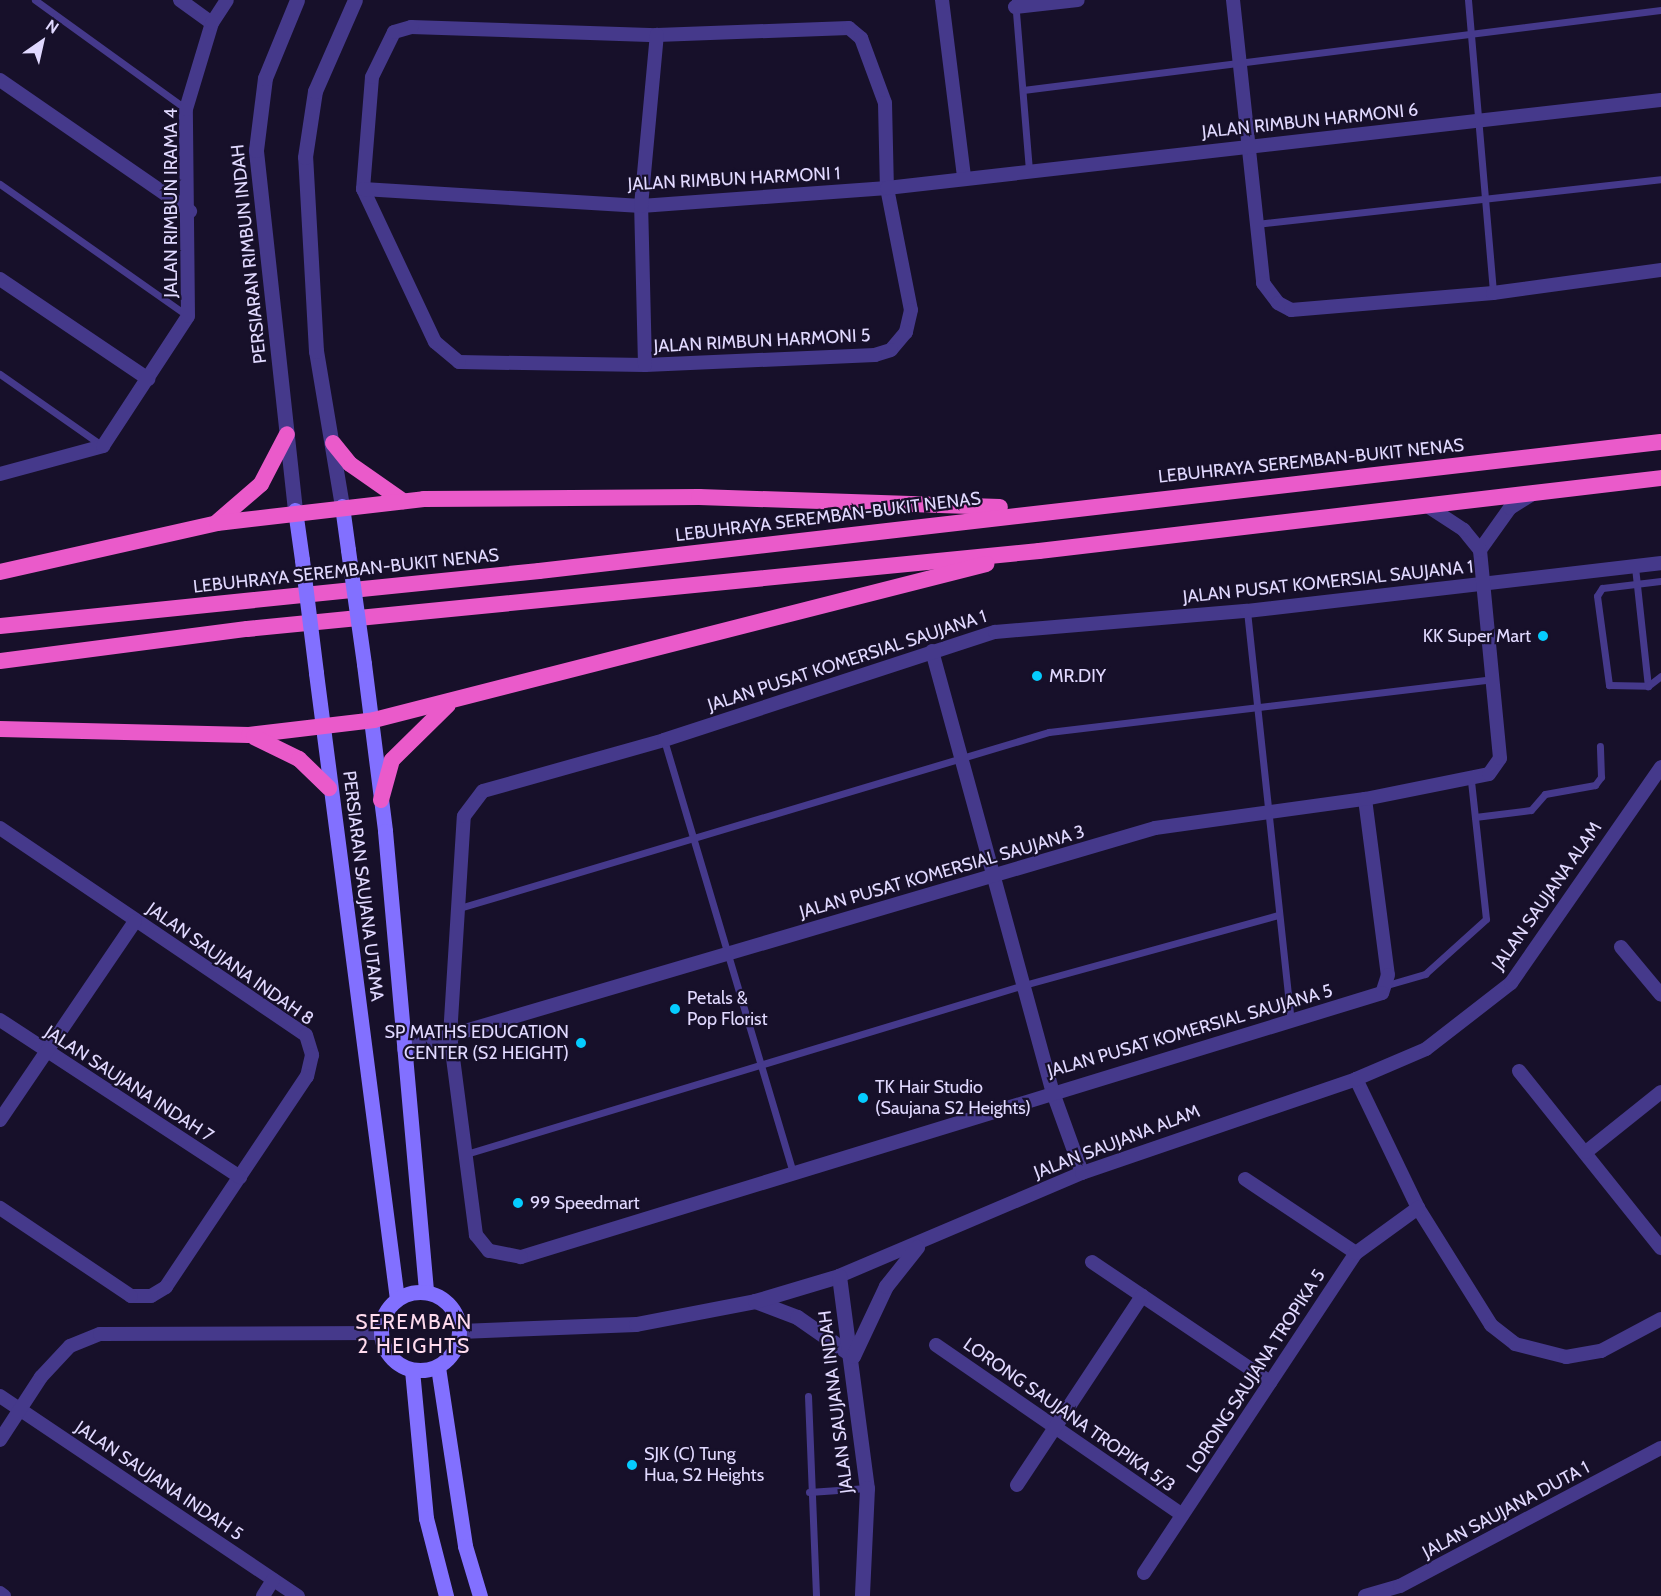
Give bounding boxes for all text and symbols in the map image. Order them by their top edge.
north arrow [12,12,72,72]
text: N [42,16,62,38]
street label: JALAN RIMBUN HARMONI 6 [1201,99,1419,143]
street label: JALAN RIMBUN IRAMA 4 [160,108,182,298]
street label: PERSIARAN RIMBUN INDAH [227,143,271,365]
street label: JALAN RIMBUN HARMONI 1 [627,163,841,195]
street label: JALAN RIMBUN HARMONI 5 [653,325,871,357]
street label: LEBUHRAYA SEREMBAN-BUKIT NENAS [1157,434,1465,488]
street label: LEBUHRAYA SEREMBAN-BUKIT NENAS [674,488,982,546]
street label: LEBUHRAYA SEREMBAN-BUKIT NENAS [192,544,500,598]
street label: JALAN PUSAT KOMERSIAL SAUJANA 1 [1182,556,1474,608]
street label: JALAN PUSAT KOMERSIAL SAUJANA 1 [705,606,989,716]
place label: KK Super Mart [1423,625,1531,647]
marker: KK Super Mart [1536,629,1550,643]
place label: MR.DIY [1049,665,1106,687]
marker: MR.DIY [1030,669,1044,683]
street label: PERSIARAN SAUJANA UTAMA [338,769,388,1003]
street label: JALAN SAUJANA ALAM [1488,818,1606,974]
street label: JALAN PUSAT KOMERSIAL SAUJANA 3 [797,821,1087,923]
street label: JALAN SAUJANA INDAH 8 [142,898,318,1030]
street label: JALAN PUSAT KOMERSIAL SAUJANA 5 [1045,980,1335,1082]
place label: Petals & Pop Florist [687,988,768,1030]
marker: Petals & Pop Florist [668,1002,682,1016]
street label: JALAN SAUJANA INDAH 7 [40,1021,218,1147]
place label: SP MATHS EDUCATION CENTER (S2 HEIGHT) [385,1022,569,1064]
marker: SP MATHS EDUCATION CENTER (S2 HEIGHT) [574,1036,588,1050]
place label: TK Hair Studio (Saujana S2 Heights) [875,1077,1031,1120]
marker: TK Hair Studio (Saujana S2 Heights) [856,1091,870,1105]
street label: JALAN SAUJANA ALAM [1031,1100,1203,1184]
place label: 99 Speedmart [530,1192,640,1214]
marker: 99 Speedmart [511,1196,525,1210]
street label: LORONG SAUJANA TROPIKA 5 [1182,1265,1330,1477]
district label: SEREMBAN 2 HEIGHTS [355,1309,473,1359]
street label: JALAN SAUJANA INDAH [814,1309,858,1495]
street label: LORONG SAUJANA TROPIKA 5/3 [959,1333,1179,1497]
street label: JALAN SAUJANA INDAH 5 [71,1417,247,1545]
place label: SJK (C) Tung Hua, S2 Heights [644,1444,764,1486]
street label: JALAN SAUJANA DUTA 1 [1419,1457,1593,1563]
marker: SJK (C) Tung Hua, S2 Heights [625,1458,639,1472]

